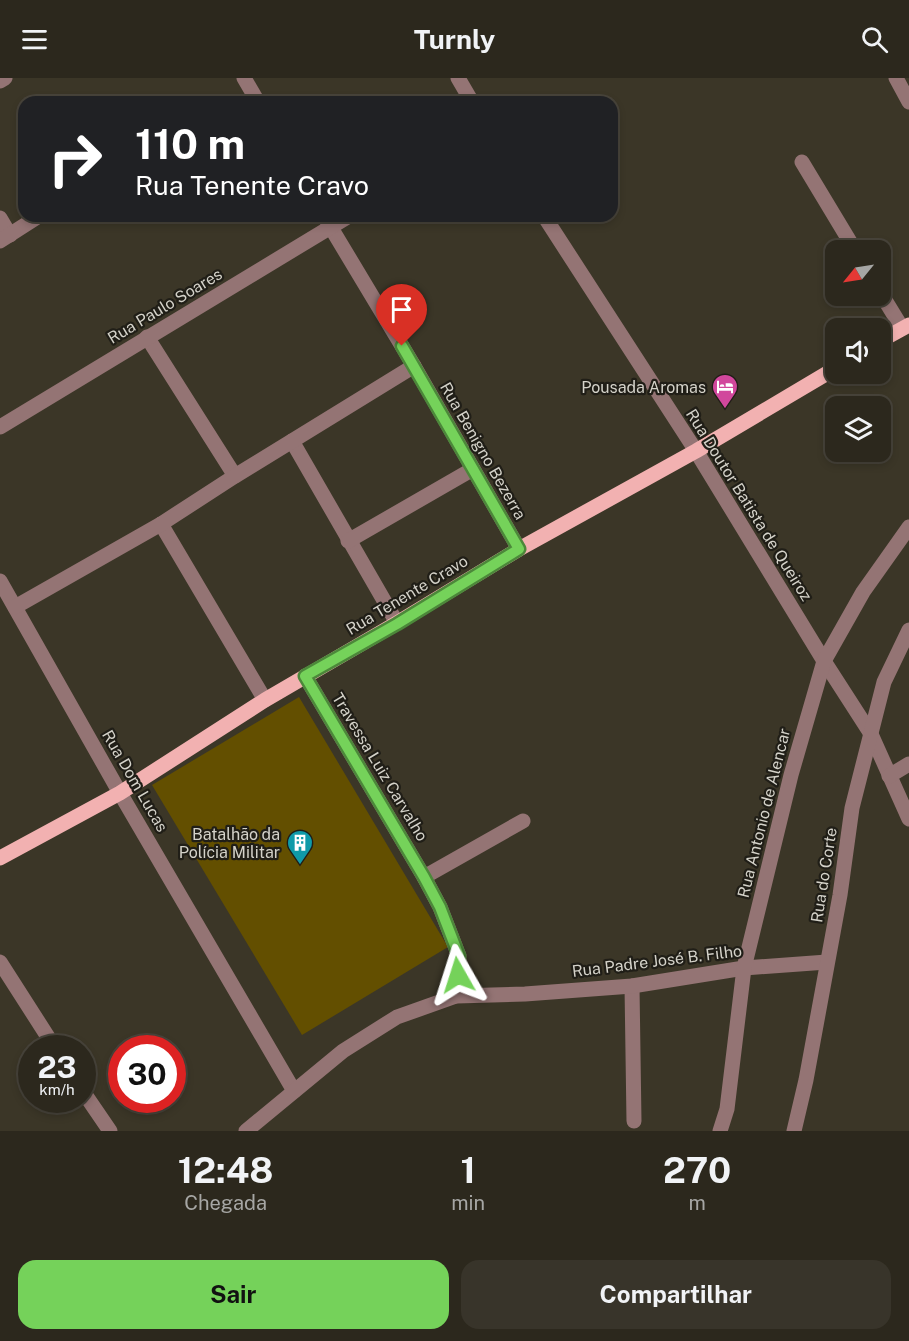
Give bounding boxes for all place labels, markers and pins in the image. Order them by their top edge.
pin [376,284,427,346]
hotel icon: Pousada Aromas [710,372,740,410]
place label: Pousada Aromas [581,378,706,397]
place label: Batalhão da Polícia Militar [179,825,280,862]
building icon: Batalhão da Polícia Militar [285,828,315,866]

